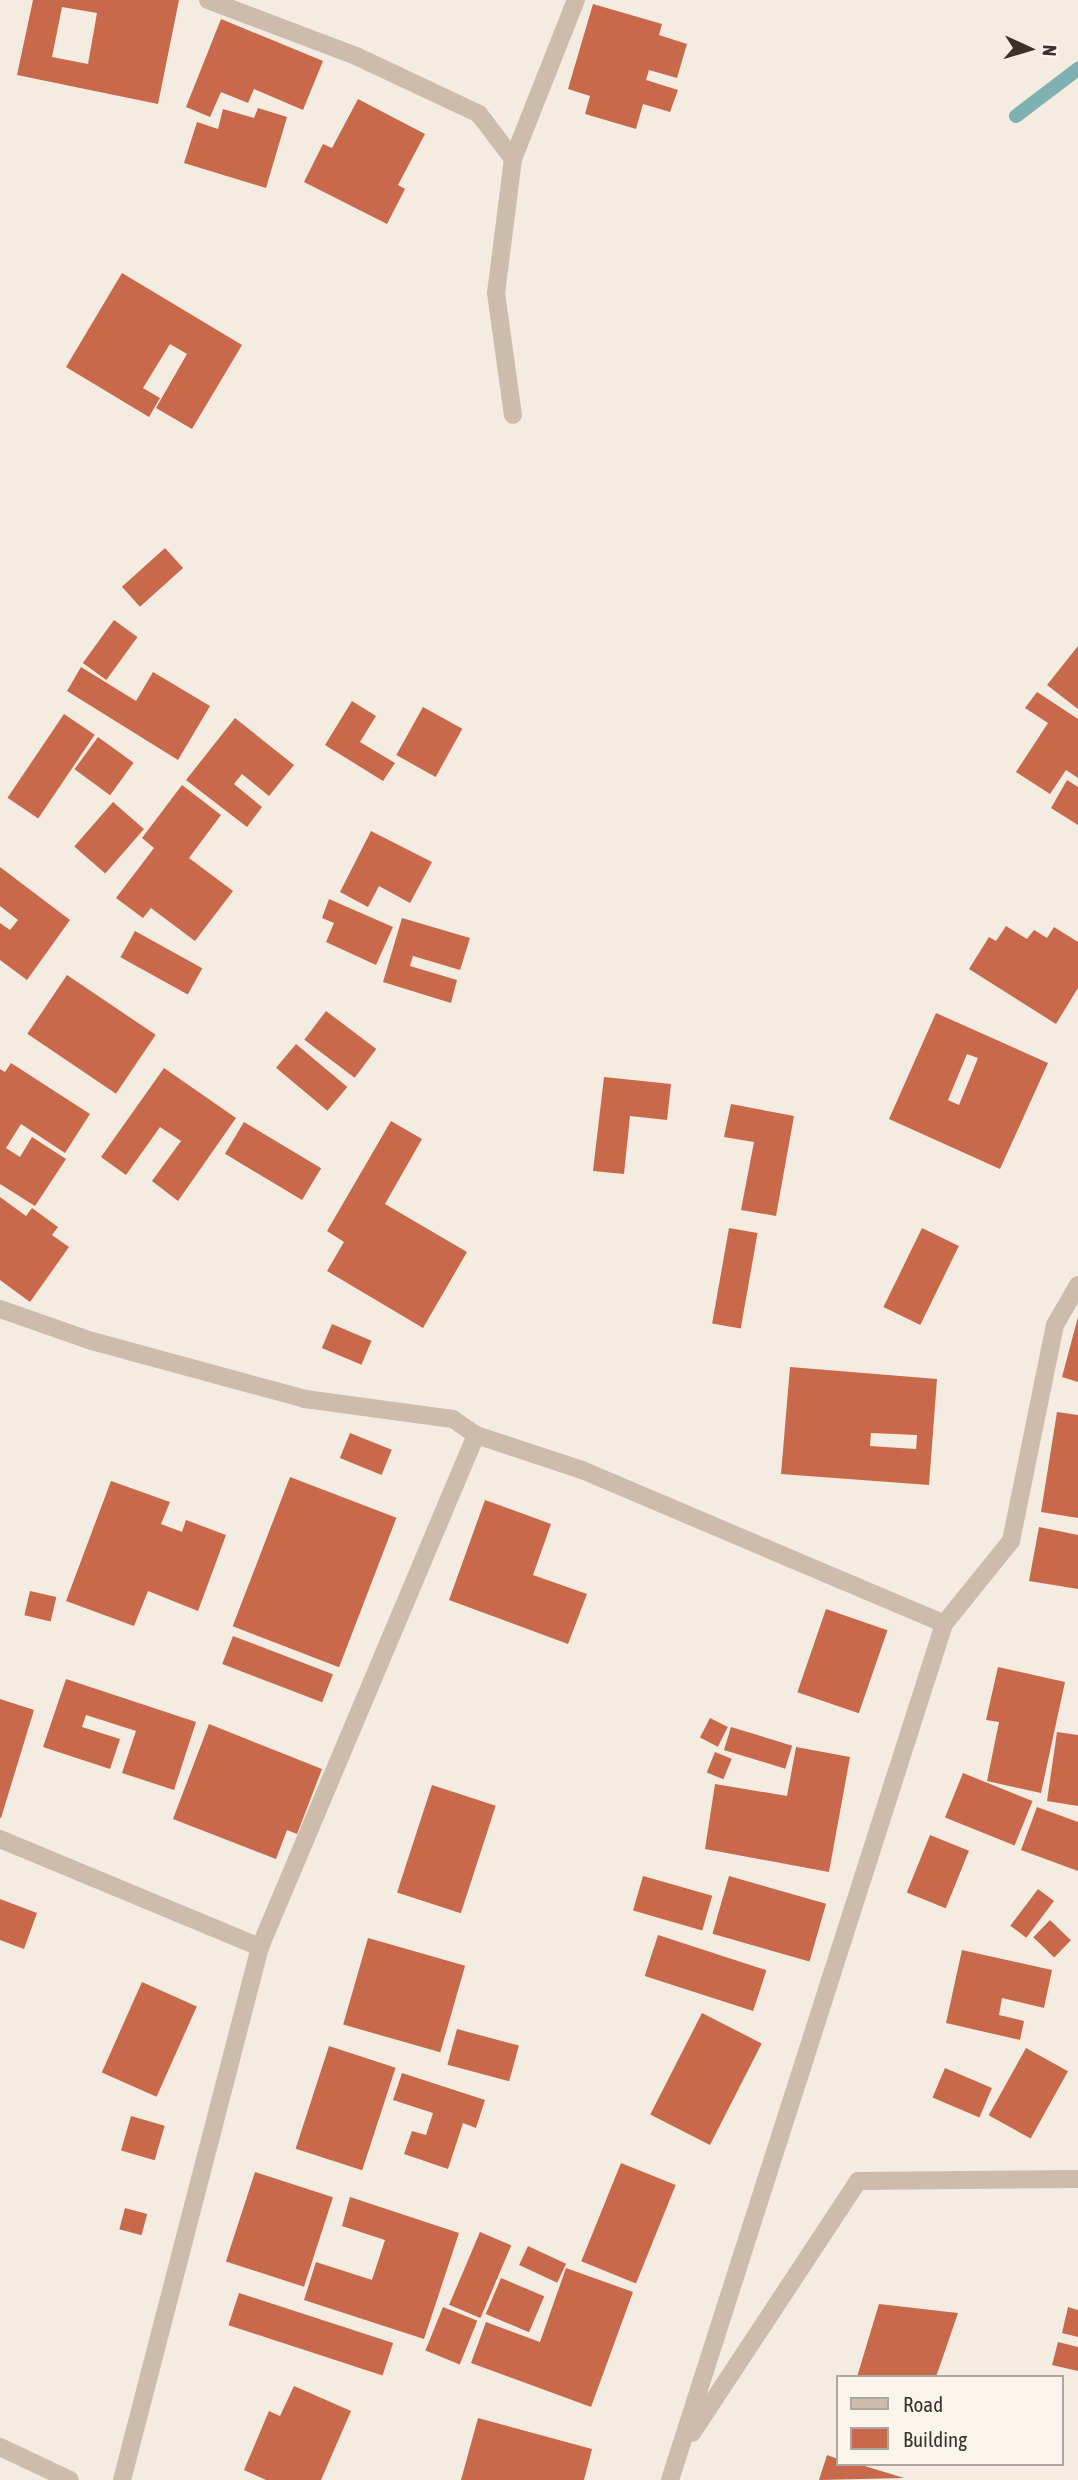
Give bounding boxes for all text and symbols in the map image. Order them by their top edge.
north arrow [994,14,1064,84]
text: N [1039,44,1061,57]
legend [836,2375,1064,2466]
text: Road [903,2392,943,2416]
text: Building [903,2427,967,2451]

